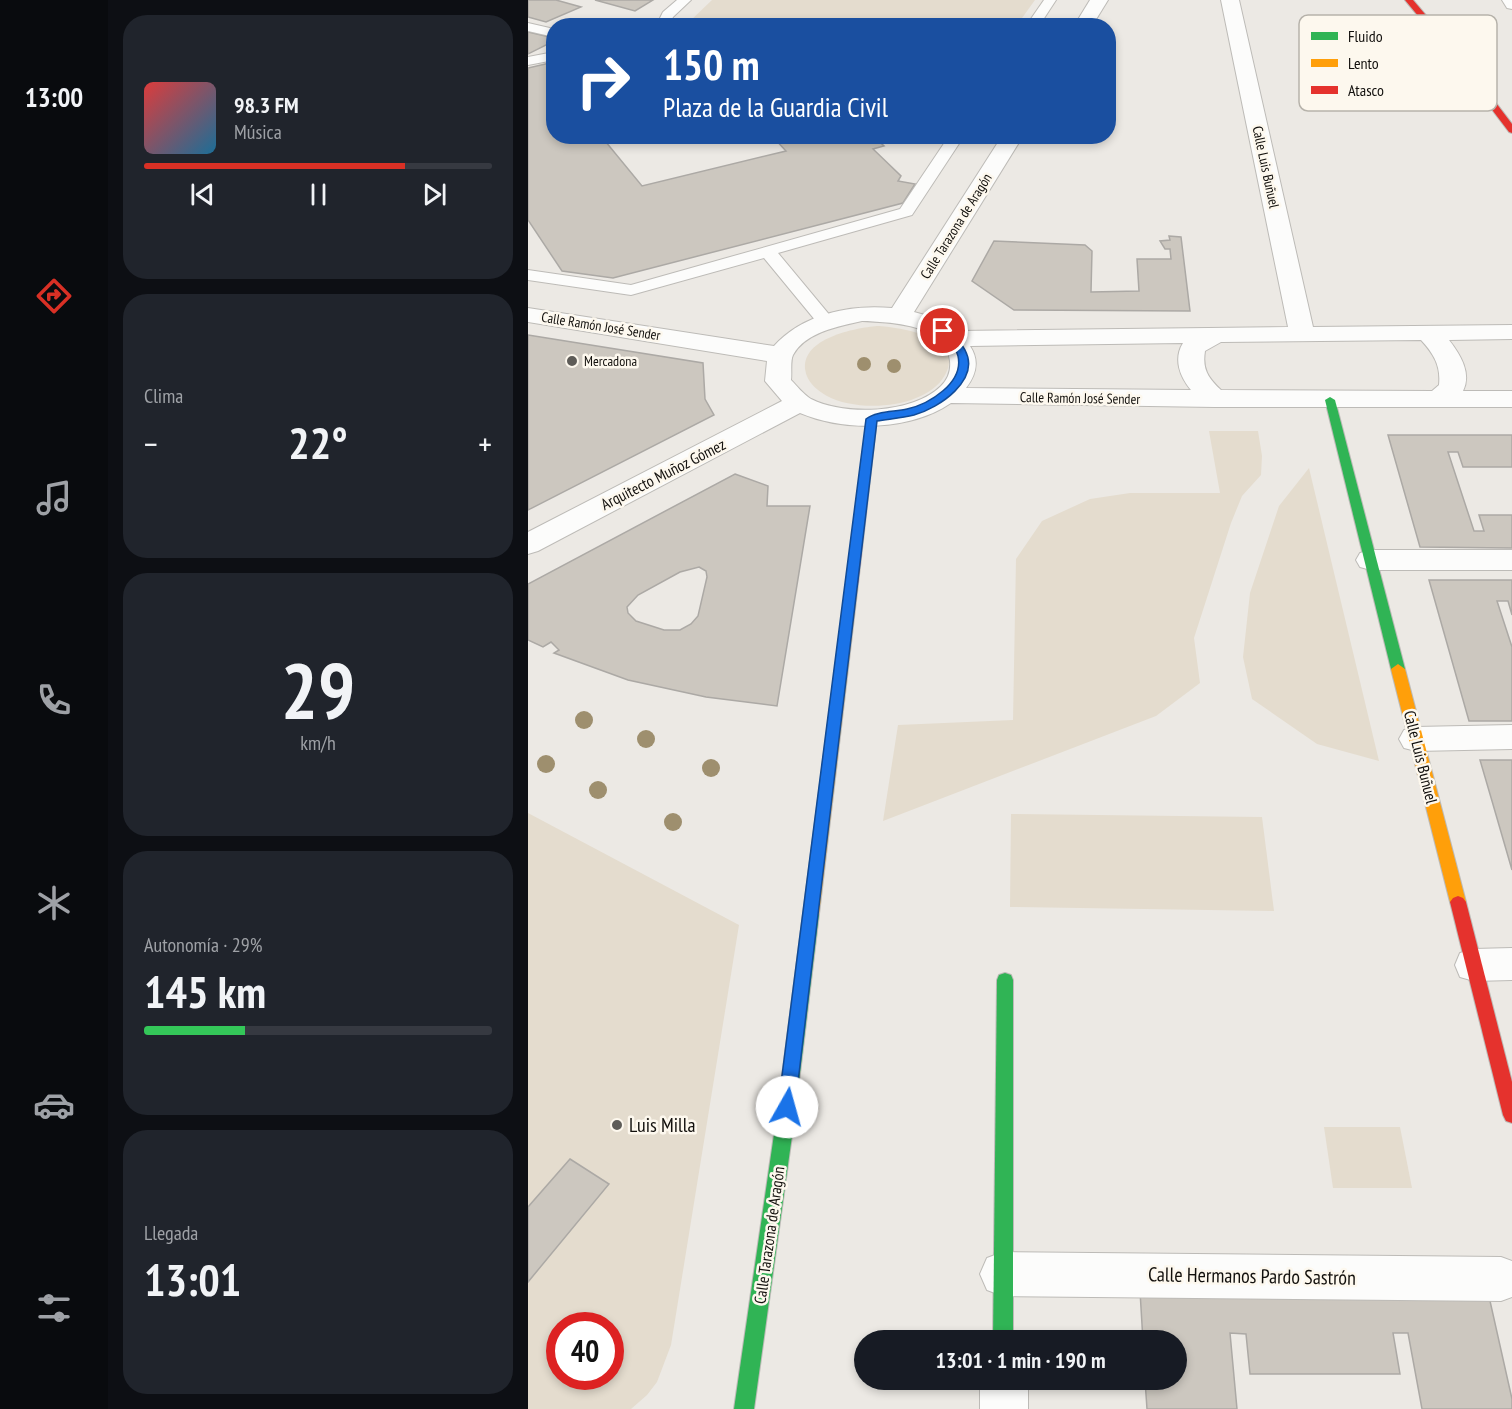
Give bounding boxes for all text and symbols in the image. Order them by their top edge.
legend [1299,15,1497,111]
text: Fluido [1348,26,1383,46]
text: 150 m [663,37,760,92]
icon: right [564,42,642,120]
text: Lento [1348,53,1379,73]
text: 13:00 [25,80,83,114]
text: Atasco [1348,80,1384,100]
text: Plaza de la Guardia Civil [663,90,888,124]
text: 98.3 FM [234,91,299,119]
text: Música [234,119,282,145]
street label: Calle Luis Buñuel [1249,124,1284,210]
street label: Calle Tarazona de Aragón [916,170,996,282]
icon: previous [186,178,219,211]
icon: pause [302,178,335,211]
icon: next [418,178,451,211]
icon: directions [33,275,75,317]
pin [917,305,968,356]
street label: Calle Ramón José Sender [540,308,662,344]
icon: arrive [926,314,959,347]
place label: Mercadona [584,352,637,370]
marker: Mercadona [565,354,579,368]
text: Clima [144,383,183,409]
street label: Calle Ramón José Sender [1020,388,1140,408]
text: 22° [288,413,348,471]
text: − [144,422,158,465]
text: + [478,422,492,465]
street label: Arquitecto Muñoz Gómez [597,434,729,514]
icon: music [33,477,75,519]
text: 29 [281,640,355,741]
icon: phone [33,679,75,721]
street label: Calle Luis Buñuel [1400,708,1442,806]
text: km/h [300,730,336,756]
icon: climate [33,882,75,924]
text: Autonomía · 29% [144,932,262,958]
text: 145 km [144,962,266,1020]
position arrow [755,1075,819,1139]
icon: car [33,1084,75,1126]
place label: Luis Milla [629,1112,695,1138]
marker: Luis Milla [610,1118,624,1132]
street label: Calle Tarazona de Aragón [749,1165,789,1305]
text: Llegada [144,1220,198,1246]
text: 13:01 [144,1250,241,1308]
street label: Calle Hermanos Pardo Sastrón [1148,1261,1356,1291]
icon: filters [33,1287,75,1329]
speed limit sign: 40 [546,1312,624,1390]
text: 13:01 · 1 min · 190 m [935,1346,1106,1374]

